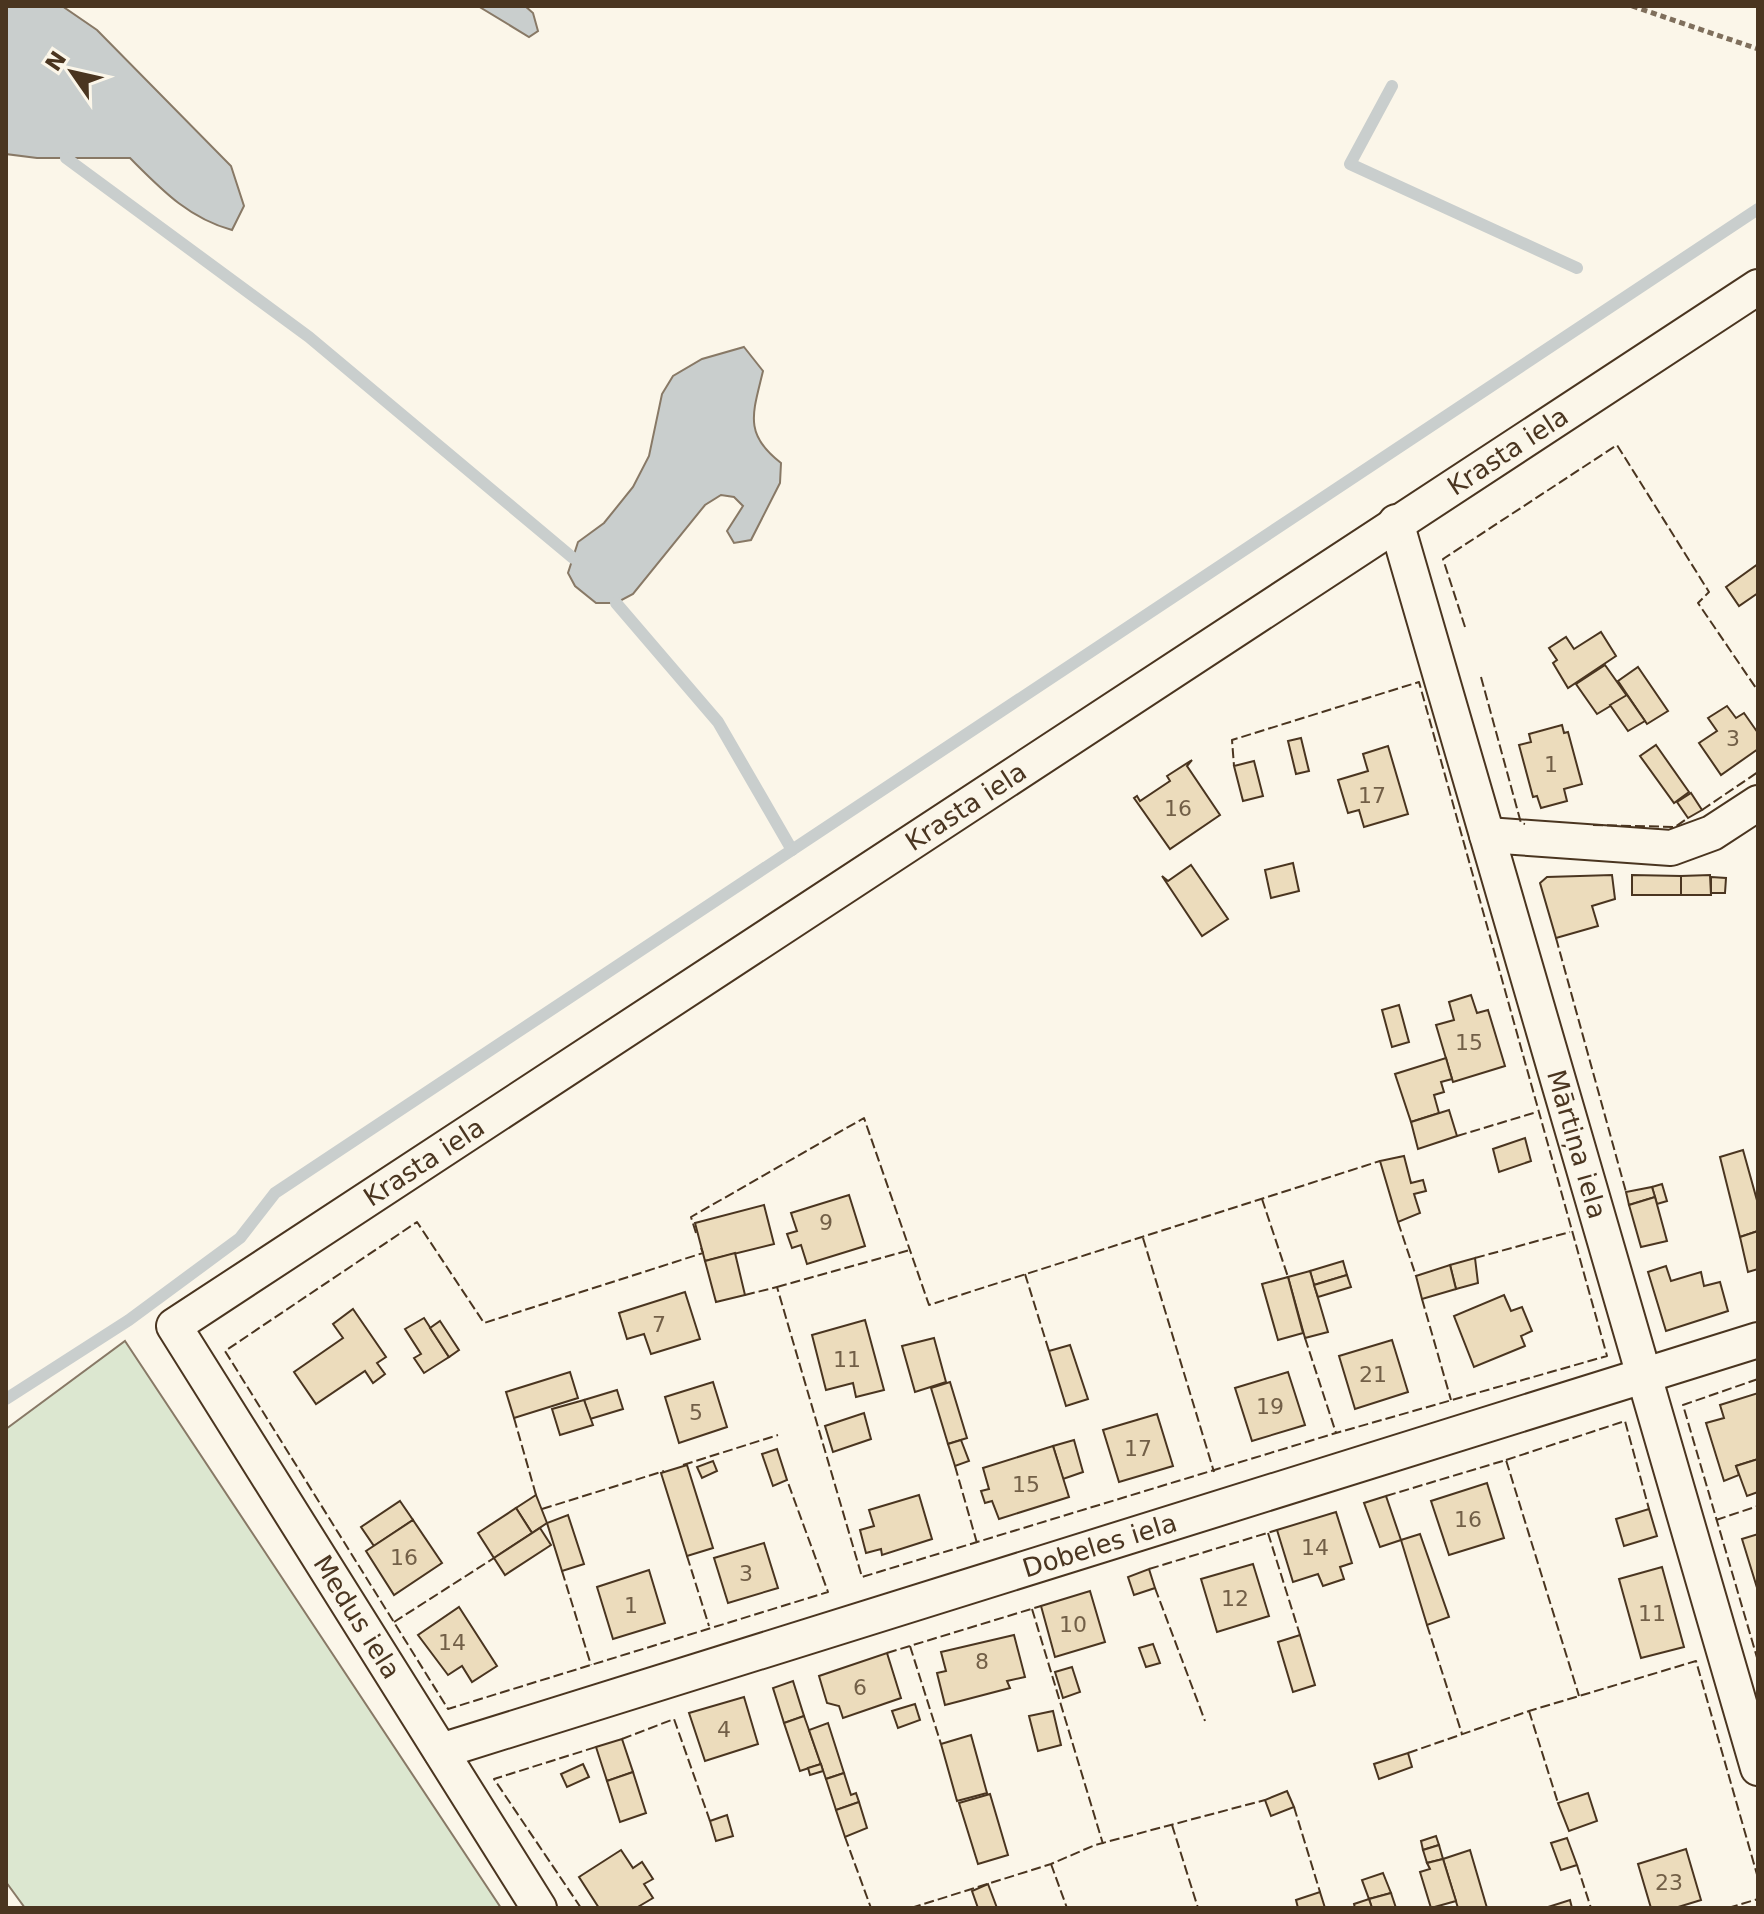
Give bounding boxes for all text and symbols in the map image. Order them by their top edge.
north arrow [32,32,112,112]
text: N [40,46,71,76]
street label: Krasta iela [1442,401,1574,502]
house number: 3 [1726,726,1740,751]
house number: 1 [1544,752,1558,777]
street label: Krasta iela [900,756,1032,857]
house number: 17 [1358,783,1386,808]
house number: 16 [1164,796,1192,821]
house number: 15 [1455,1030,1483,1055]
street label: Mārtiņa iela [1541,1066,1613,1222]
street label: Krasta iela [358,1112,490,1212]
house number: 9 [819,1210,833,1235]
house number: 7 [652,1312,666,1337]
house number: 11 [833,1347,861,1372]
house number: 21 [1359,1362,1387,1387]
house number: 19 [1256,1394,1284,1419]
house number: 5 [689,1400,703,1425]
house number: 17 [1124,1436,1152,1461]
house number: 15 [1012,1472,1040,1497]
street label: Dobeles iela [1019,1507,1180,1584]
house number: 16 [1454,1507,1482,1532]
house number: 14 [1301,1535,1329,1560]
house number: 16 [390,1545,418,1570]
street label: Medus iela [307,1550,407,1684]
house number: 3 [739,1561,753,1586]
house number: 12 [1221,1586,1249,1611]
house number: 1 [624,1593,638,1618]
house number: 11 [1638,1601,1666,1626]
house number: 10 [1059,1612,1087,1637]
house number: 14 [438,1630,466,1655]
house number: 8 [975,1649,989,1674]
house number: 6 [853,1675,867,1700]
house number: 4 [717,1717,731,1742]
house number: 23 [1655,1870,1683,1895]

